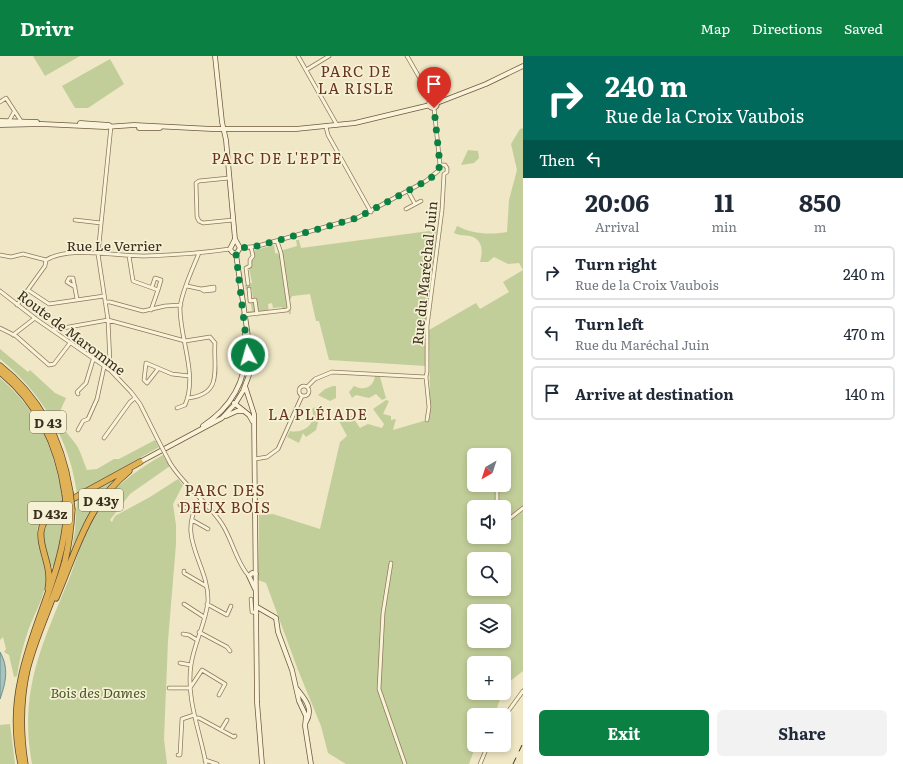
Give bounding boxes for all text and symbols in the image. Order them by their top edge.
text: Drivr [20,14,74,42]
text: Map [700,18,730,38]
text: Directions [752,18,822,38]
text: Saved [844,18,883,38]
district label: PARC DE LA RISLE [318,59,394,99]
text: 240 m [605,64,688,106]
pin [417,67,451,108]
icon: right [539,72,591,124]
icon: arrive [423,73,445,95]
text: Rue de la Croix Vaubois [605,102,804,129]
district label: PARC DE L'EPTE [211,146,343,169]
text: Then [539,148,575,171]
icon: left [583,148,605,170]
text: 20:06 [585,184,649,219]
text: 11 [714,184,734,219]
text: 850 [799,184,841,219]
street label: Rue du Maréchal Juin [406,200,442,346]
text: Arrival [595,217,639,236]
text: min [711,217,737,236]
text: m [814,217,826,236]
street label: Rue Le Verrier [66,235,162,255]
text: Turn right [575,252,657,275]
icon: right [541,262,563,284]
text: 240 m [843,262,885,285]
text: Rue de la Croix Vaubois [575,275,719,294]
street label: Route de Maromme [14,285,130,379]
text: Turn left [575,312,644,335]
icon: left [541,322,563,344]
text: 470 m [843,322,885,345]
position arrow [227,334,269,376]
text: Rue du Maréchal Juin [575,335,709,354]
icon: arrive [541,382,563,404]
text: Arrive at destination [575,382,734,405]
text: 140 m [845,382,885,405]
district label: LA PLÉIADE [268,402,368,425]
road number: D 43 [30,411,66,433]
north arrow [467,448,511,492]
map controls [467,448,511,752]
district label: PARC DES DEUX BOIS [179,478,271,518]
road number: D 43y [79,489,123,511]
button: sound [467,500,511,544]
road number: D 43z [28,502,72,524]
button: search [467,552,511,596]
button: layers [467,604,511,648]
button: + [467,656,511,700]
park label: Bois des Dames [50,682,146,702]
button: − [467,708,511,752]
button: Exit [539,710,709,756]
button: Share [717,710,887,756]

